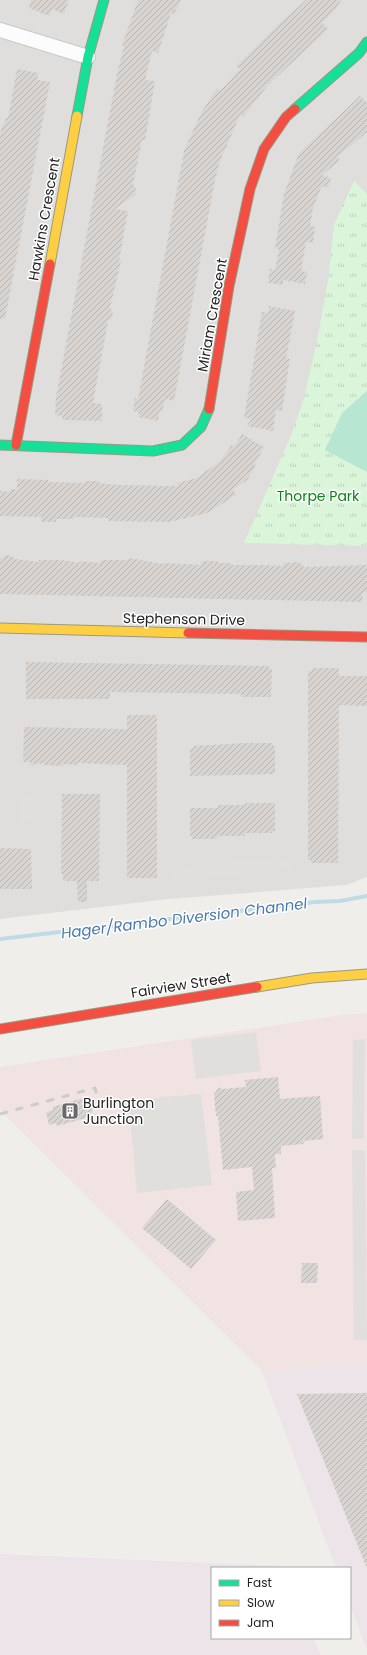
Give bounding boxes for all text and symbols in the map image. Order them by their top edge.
street label: Hawkins Crescent [23,156,65,282]
street label: Miriam Crescent [192,257,232,373]
park label: Thorpe Park [277,486,360,506]
street label: Stephenson Drive [123,608,246,630]
water label: Hager/Rambo Diversion Channel [60,892,309,944]
street label: Fairview Street [129,967,233,1003]
place label: Burlington Junction [83,1093,154,1129]
building icon: Burlington Junction [60,1101,80,1121]
legend [211,1567,351,1639]
text: Fast [247,1574,272,1591]
text: Slow [247,1594,275,1611]
text: Jam [247,1614,274,1631]

